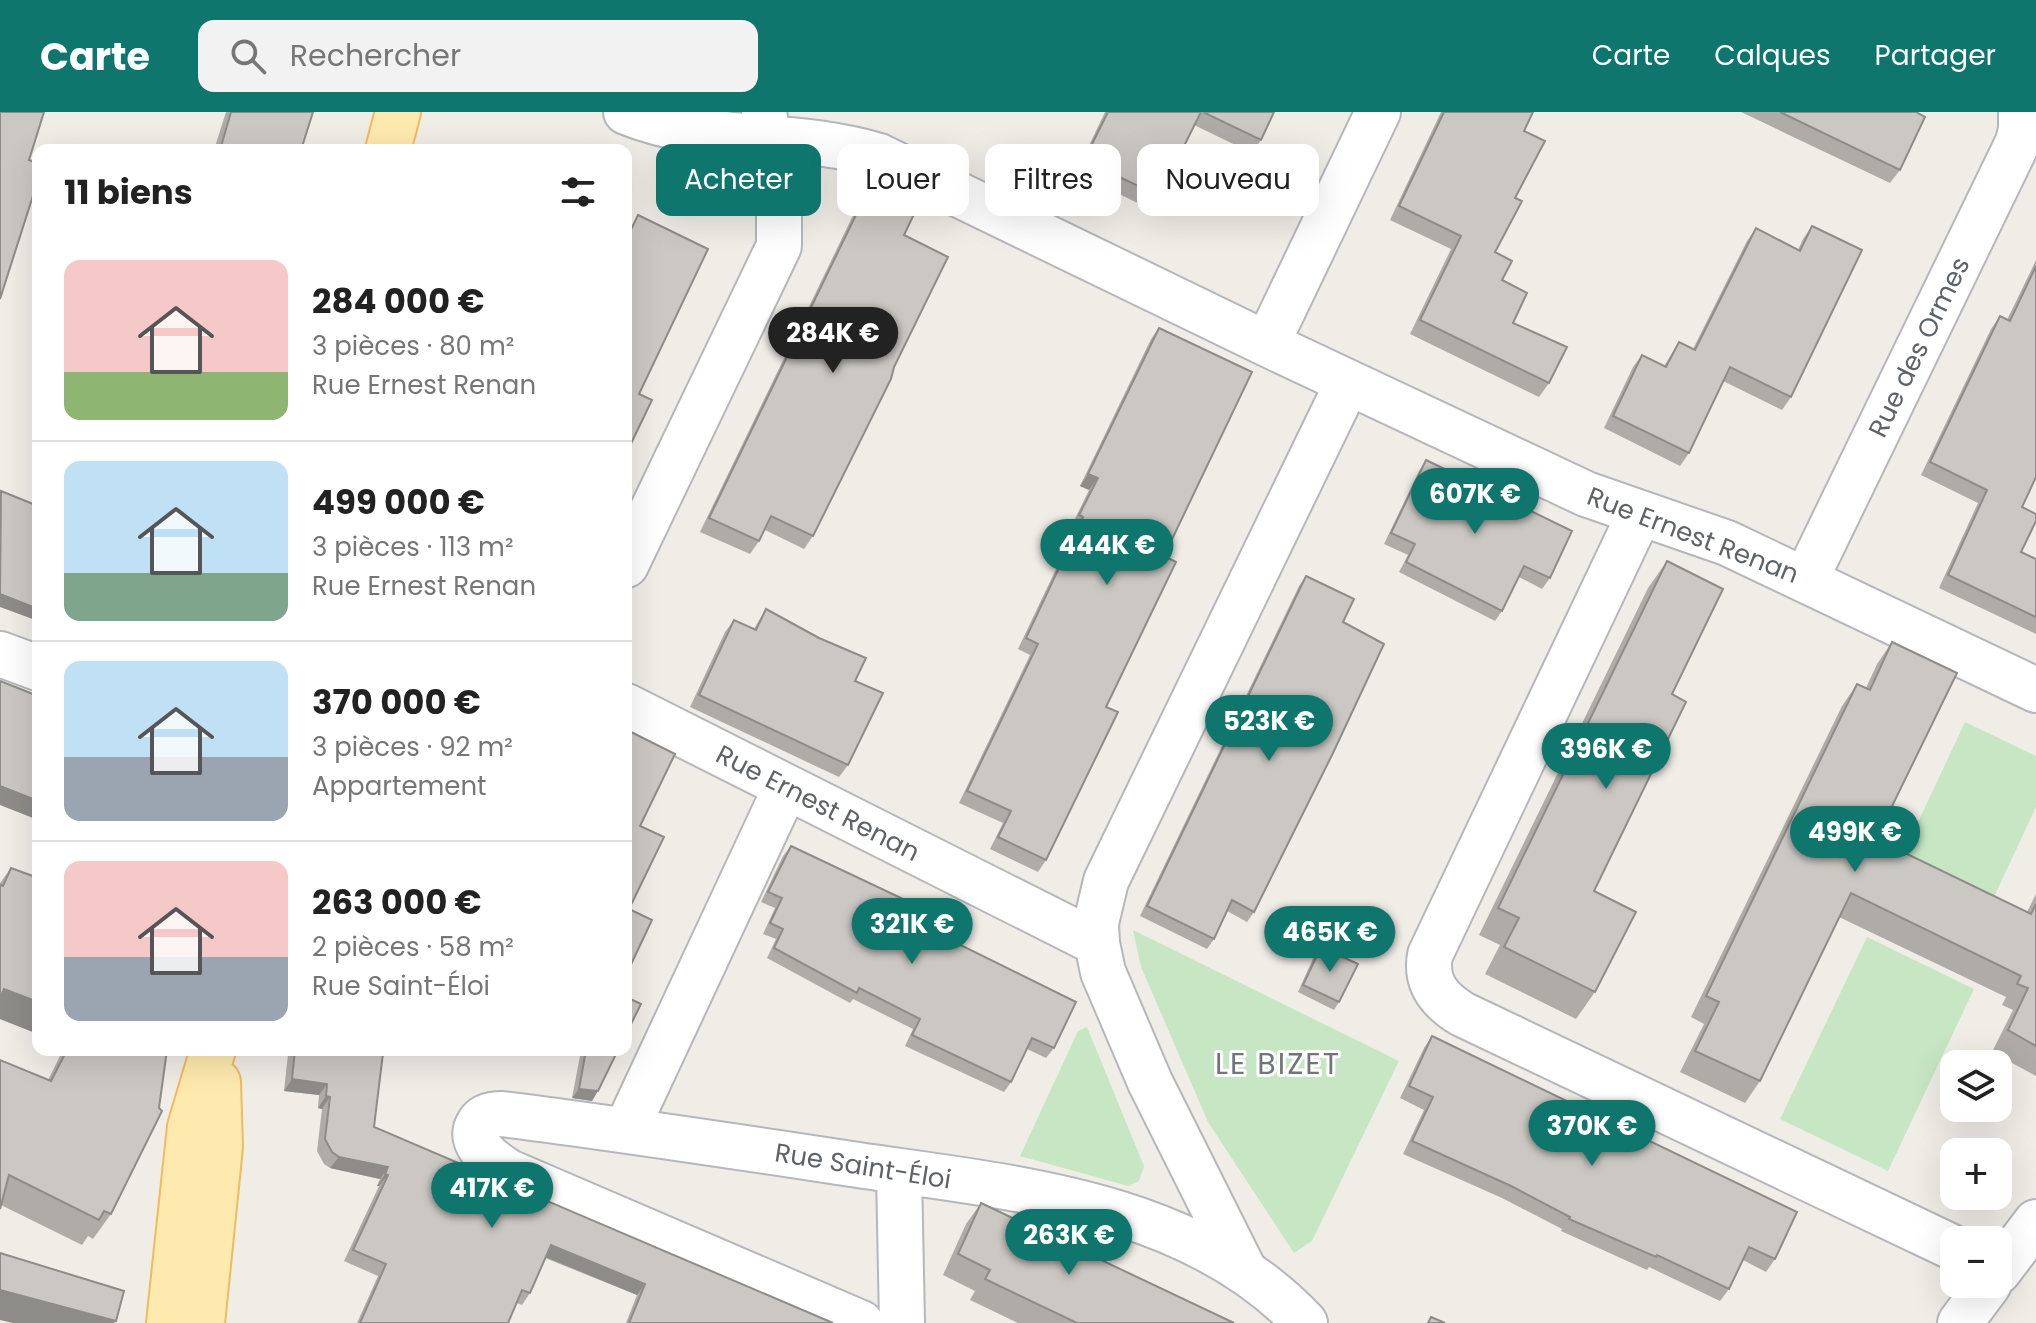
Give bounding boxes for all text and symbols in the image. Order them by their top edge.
search box [198,20,758,92]
text: Carte [40,30,150,83]
icon: search [226,34,270,78]
text: Rechercher [290,34,461,77]
text: Carte [1592,36,1670,75]
text: Calques [1714,36,1831,75]
text: Partager [1875,36,1996,75]
chip: Acheter [656,144,821,216]
chip: Louer [837,144,969,216]
chip: Filtres [985,144,1121,216]
chip: Nouveau [1137,144,1319,216]
text: 11 biens [64,168,193,216]
icon: filters [556,170,600,214]
street label: Rue des Ormes [1860,251,1978,443]
text: 284 000 € [312,277,484,325]
icon: home [128,292,224,388]
pin: 284K € [768,307,898,375]
text: 284K € [786,315,880,351]
text: 3 pièces · 80 m² [312,328,514,364]
text: Rue Ernest Renan [312,367,536,403]
pin: 607K € [1410,468,1540,536]
text: 607K € [1429,476,1521,512]
text: 499 000 € [312,478,485,526]
street label: Rue Ernest Renan [1582,478,1804,592]
icon: home [128,493,224,589]
pin: 444K € [1042,519,1172,587]
text: 444K € [1058,527,1156,563]
text: 3 pièces · 113 m² [312,529,513,565]
text: Rue Ernest Renan [312,568,536,604]
text: 370 000 € [312,678,481,726]
icon: home [128,693,224,789]
pin: 523K € [1204,695,1334,763]
text: 523K € [1223,703,1315,739]
pin: 396K € [1541,723,1671,791]
text: 3 pièces · 92 m² [312,729,513,765]
text: 396K € [1560,731,1652,767]
street label: Rue Ernest Renan [710,736,926,870]
text: Appartement [312,768,487,804]
pin: 499K € [1790,806,1920,874]
text: 499K € [1808,814,1902,850]
text: 263 000 € [312,878,482,926]
icon: home [128,893,224,989]
pin: 321K € [847,898,977,966]
text: 321K € [870,906,954,942]
pin: 465K € [1265,906,1395,974]
text: 465K € [1282,914,1378,950]
text: 2 pièces · 58 m² [312,929,514,965]
text: Rue Saint-Éloi [312,968,490,1004]
district label: LE BIZET [1215,1042,1341,1085]
map controls [1940,1050,2012,1298]
button: layers [1940,1050,2012,1122]
pin: 370K € [1527,1100,1657,1168]
text: 370K € [1547,1108,1637,1144]
street label: Rue Saint-Éloi [772,1134,954,1198]
button: + [1940,1138,2012,1210]
pin: 417K € [427,1162,557,1230]
text: 417K € [449,1170,535,1206]
pin: 263K € [1004,1209,1134,1277]
text: 263K € [1023,1217,1115,1253]
button: − [1940,1226,2012,1298]

